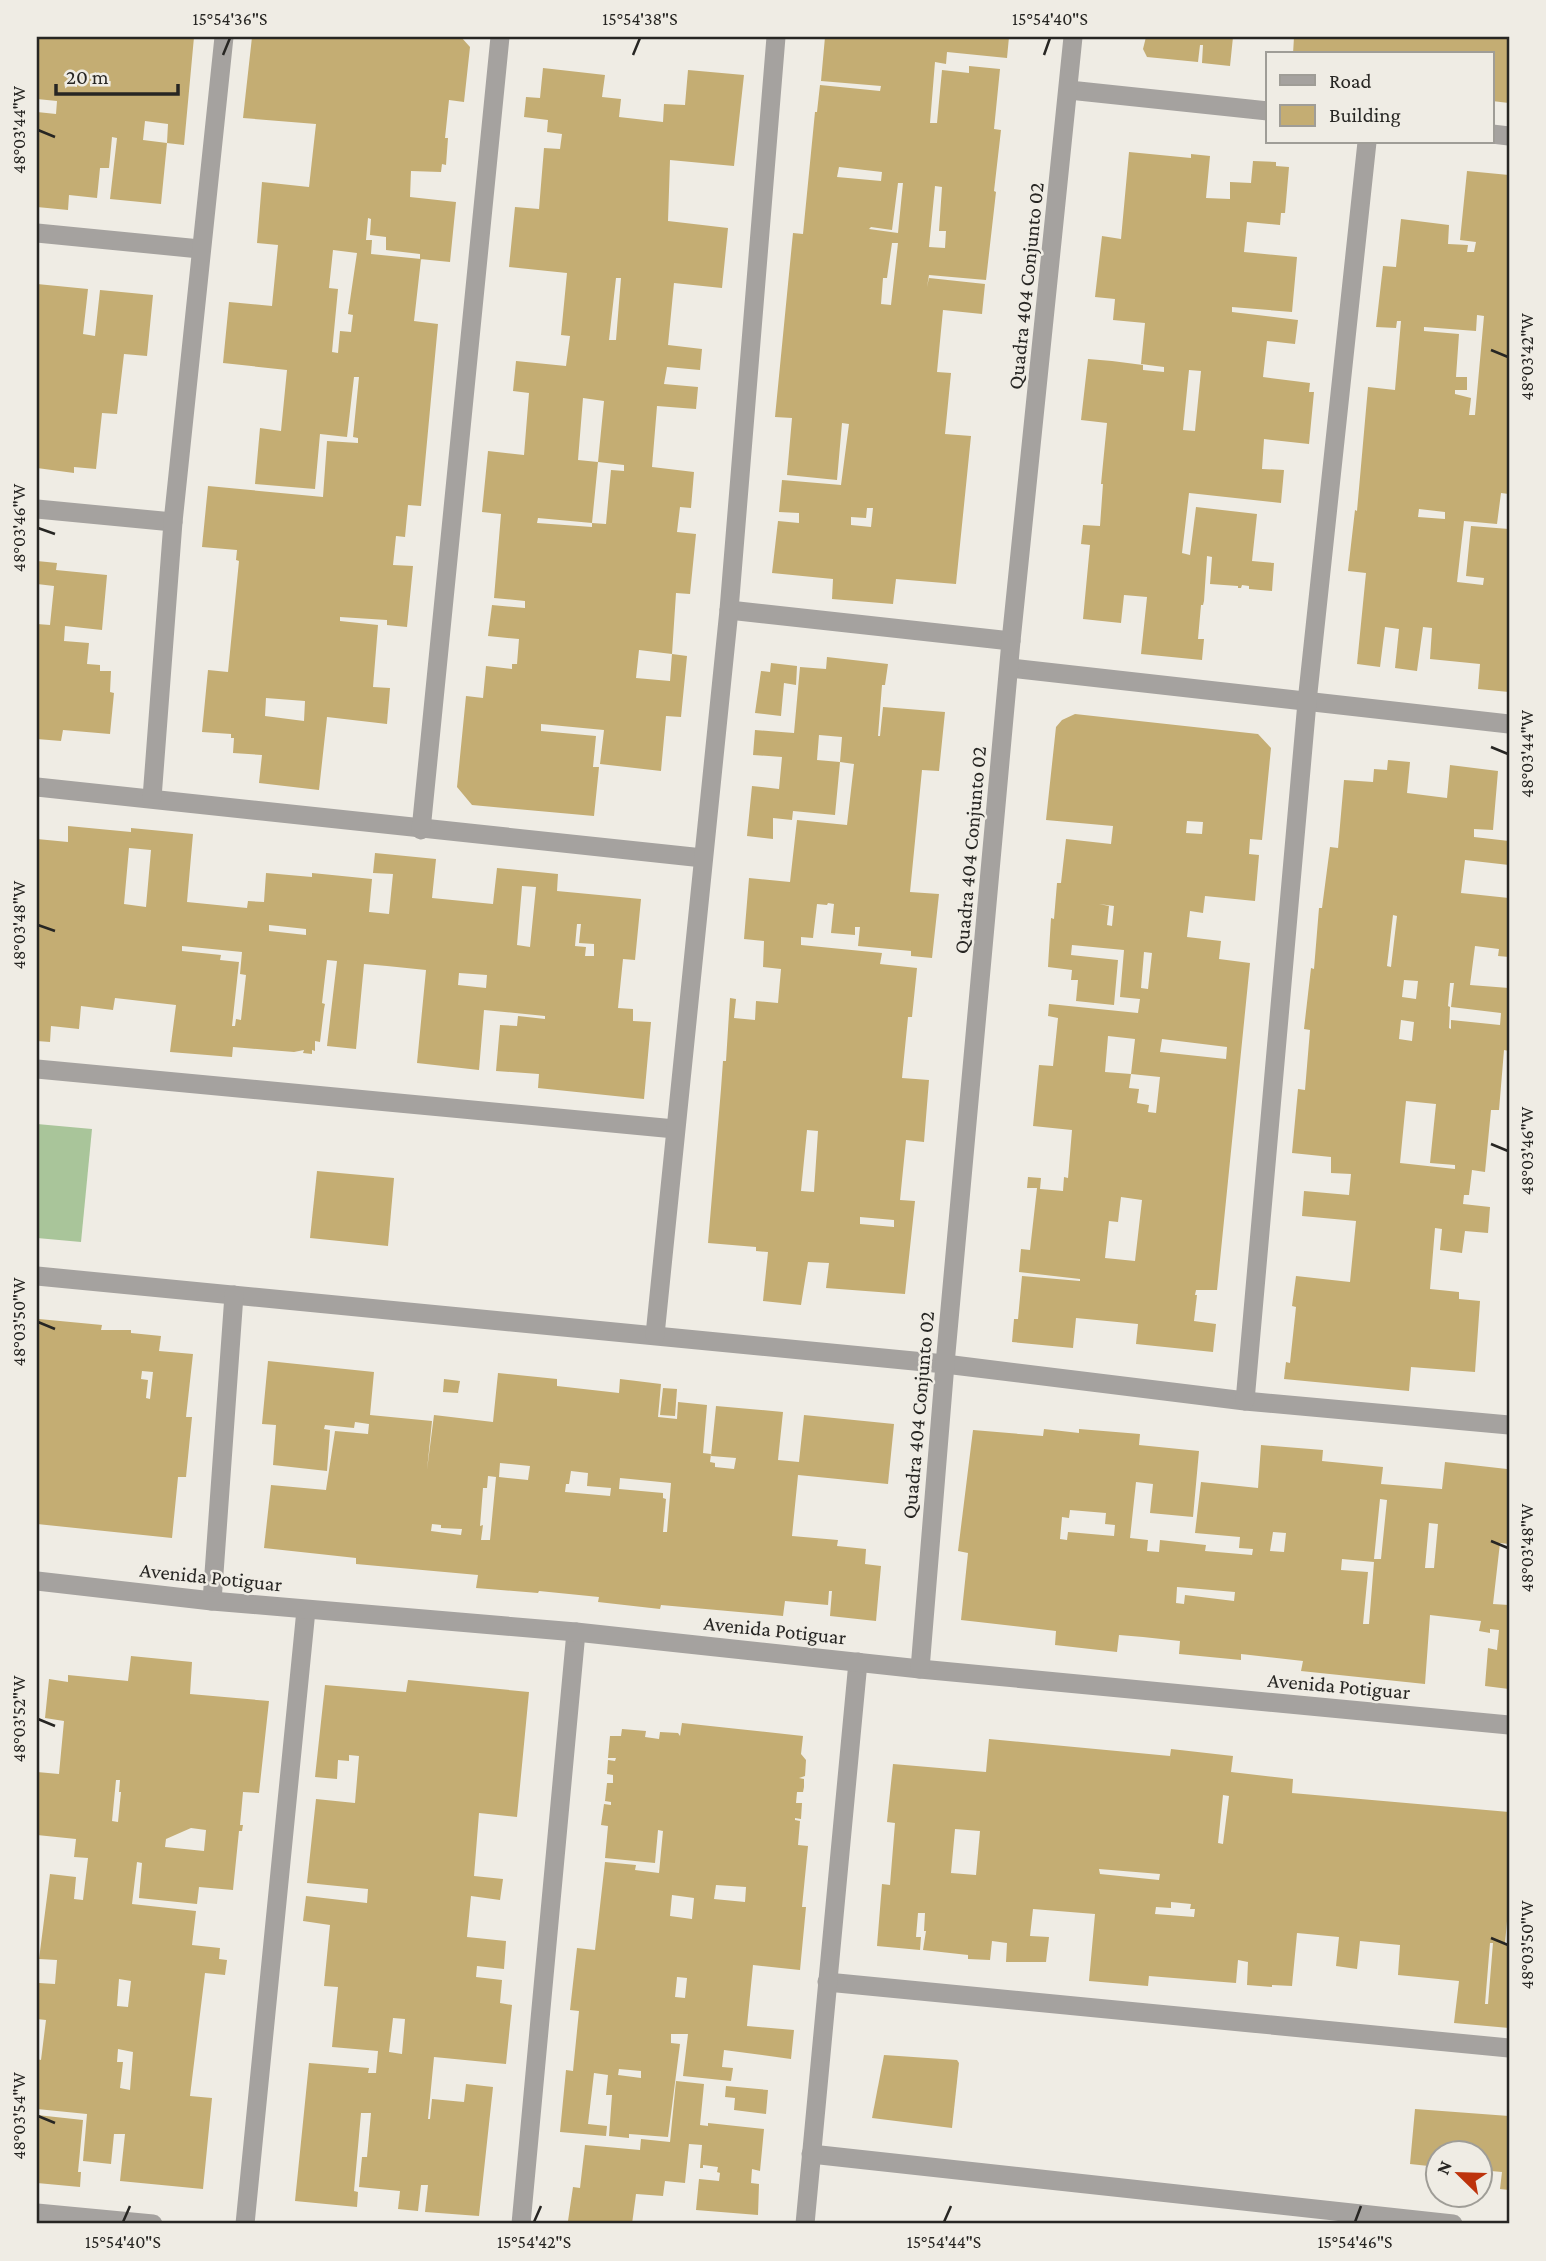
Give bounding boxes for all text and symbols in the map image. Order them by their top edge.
text: 15°54'36"S [193,9,267,29]
text: 15°54'38"S [602,9,678,29]
text: 15°54'40"S [1012,9,1088,29]
scale bar [56,52,178,96]
legend [1266,52,1494,144]
text: 20 m [66,65,109,89]
text: Road [1329,69,1372,93]
text: 48°03'44"W [9,86,29,174]
text: Building [1329,103,1401,127]
street label: Quadra 404 Conjunto 02 [1003,181,1049,391]
text: 48°03'42"W [1517,313,1537,401]
text: 48°03'46"W [9,483,29,572]
text: 48°03'44"W [1517,710,1537,798]
street label: Quadra 404 Conjunto 02 [949,745,991,955]
text: 48°03'48"W [9,880,29,969]
text: 48°03'46"W [1517,1106,1537,1195]
text: 48°03'50"W [9,1277,29,1366]
street label: Quadra 404 Conjunto 02 [897,1310,939,1520]
text: 48°03'48"W [1517,1503,1537,1592]
street label: Avenida Potiguar [139,1558,284,1596]
street label: Avenida Potiguar [703,1611,848,1649]
street label: Avenida Potiguar [1267,1668,1412,1704]
text: 48°03'52"W [9,1675,29,1762]
text: 48°03'50"W [1517,1900,1537,1989]
text: 48°03'54"W [9,2072,29,2160]
north arrow [1424,2138,1494,2208]
text: N [1432,2157,1456,2178]
text: 15°54'40"S [85,2232,161,2252]
text: 15°54'42"S [497,2232,571,2252]
text: 15°54'44"S [907,2232,981,2252]
text: 15°54'46"S [1318,2232,1392,2252]

